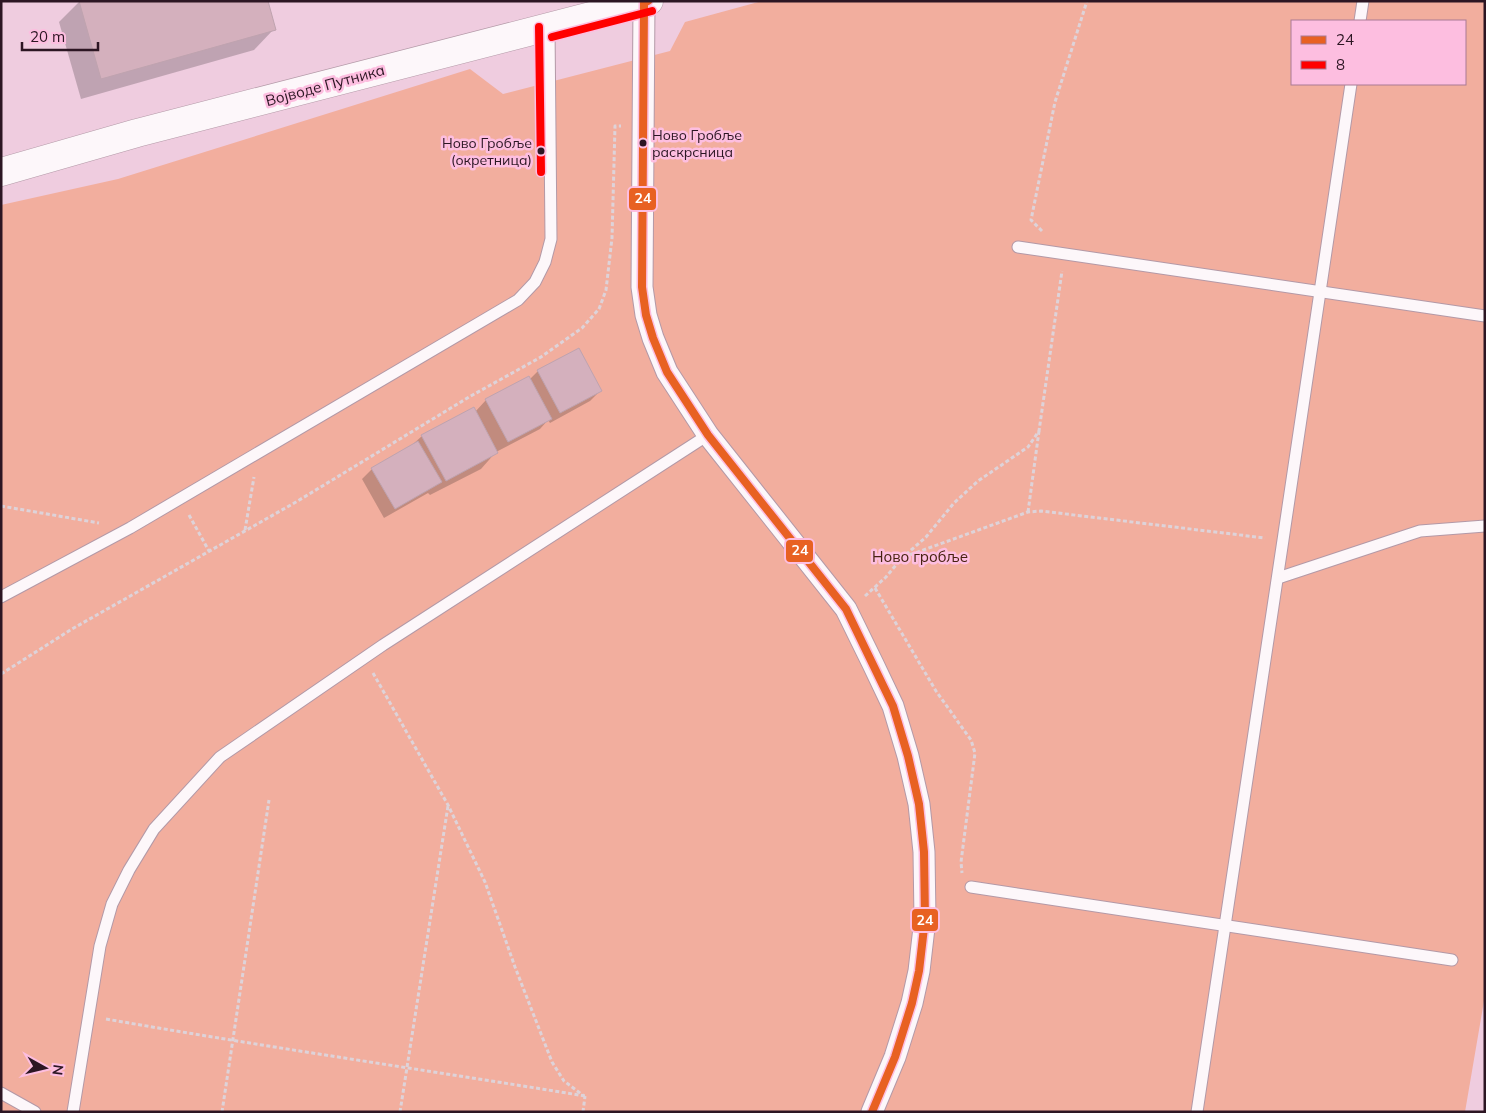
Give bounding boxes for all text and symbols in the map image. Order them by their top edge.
scale bar [22,20,99,52]
legend [1291,20,1466,85]
text: 20 m [30,27,65,46]
text: 24 [1336,30,1354,49]
text: 8 [1336,55,1345,74]
street label: Војводе Путника [263,60,387,110]
place label: Ново Гробље раскрсница [652,126,742,161]
place label: Ново Гробље (окретница) [442,134,532,169]
marker: Ново Гробље раскрсница [638,138,648,148]
marker: Ново Гробље (окретница) [536,146,546,156]
line badge: 24 [628,187,657,211]
text: 24 [635,189,652,207]
line badge: 24 [785,539,814,563]
text: 24 [792,541,809,559]
park label: Ново гробље [872,547,968,566]
line badge: 24 [911,908,939,932]
text: 24 [917,911,934,929]
north arrow [20,1043,70,1093]
text: N [48,1063,68,1076]

